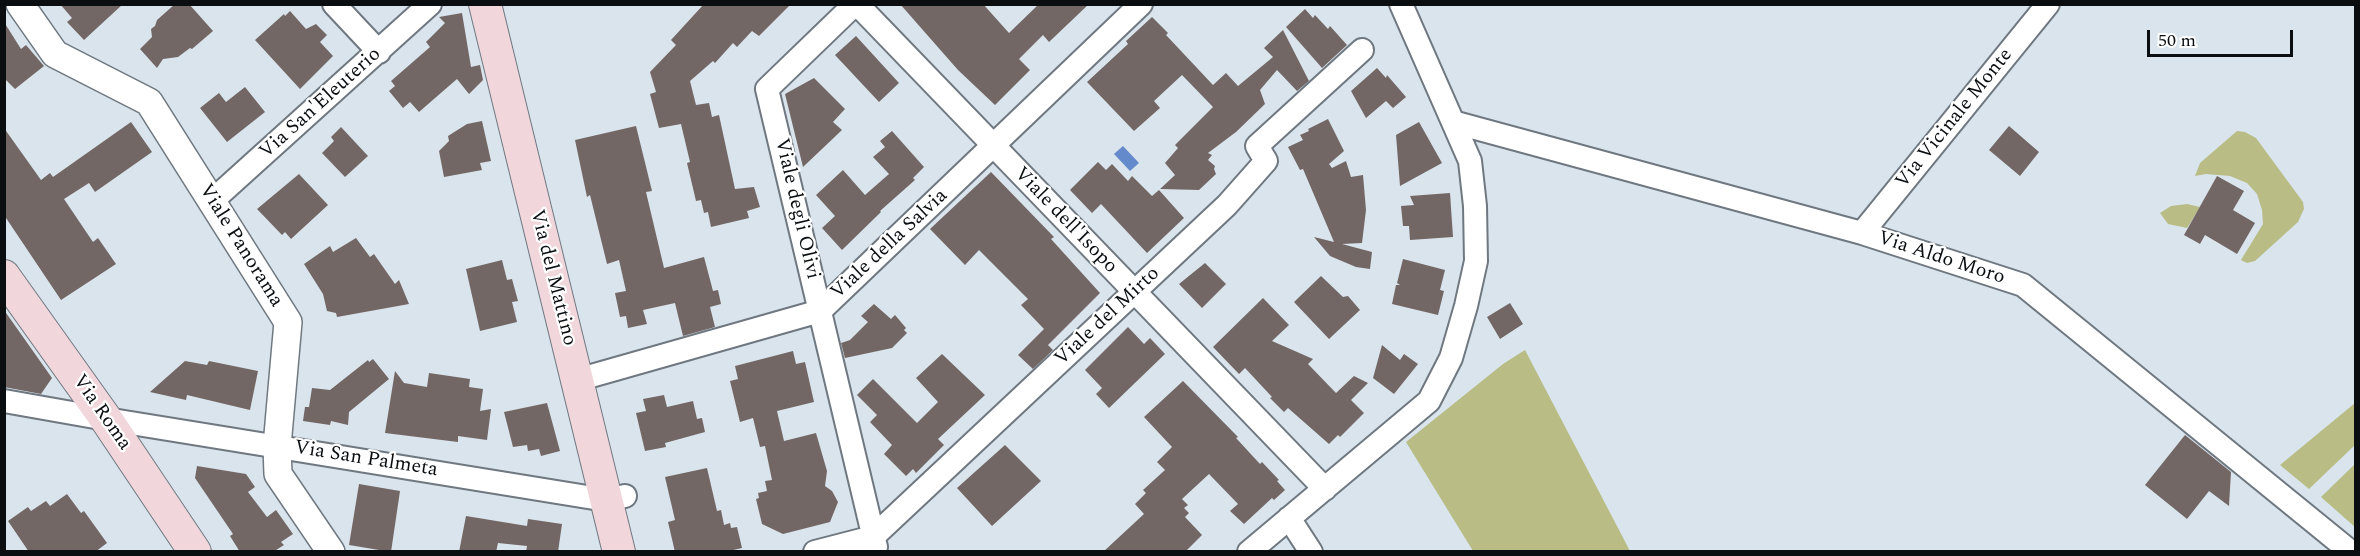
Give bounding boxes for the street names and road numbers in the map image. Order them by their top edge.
street label: Via San'Eleuterio [255,43,387,165]
street label: Via Vicinale Monte [1891,44,2019,194]
street label: Viale degli Olivi [768,136,824,282]
street label: Viale dell'Isopo [1008,163,1122,279]
street label: Viale Panorama [193,180,287,312]
street label: Viale della Salvia [827,185,953,305]
street label: Via del Mattino [523,207,581,349]
street label: Via Aldo Moro [1874,227,2008,291]
street label: Viale del Mirto [1051,262,1165,372]
street label: Via Roma [66,371,136,455]
street label: Via San Palmeta [293,437,439,483]

